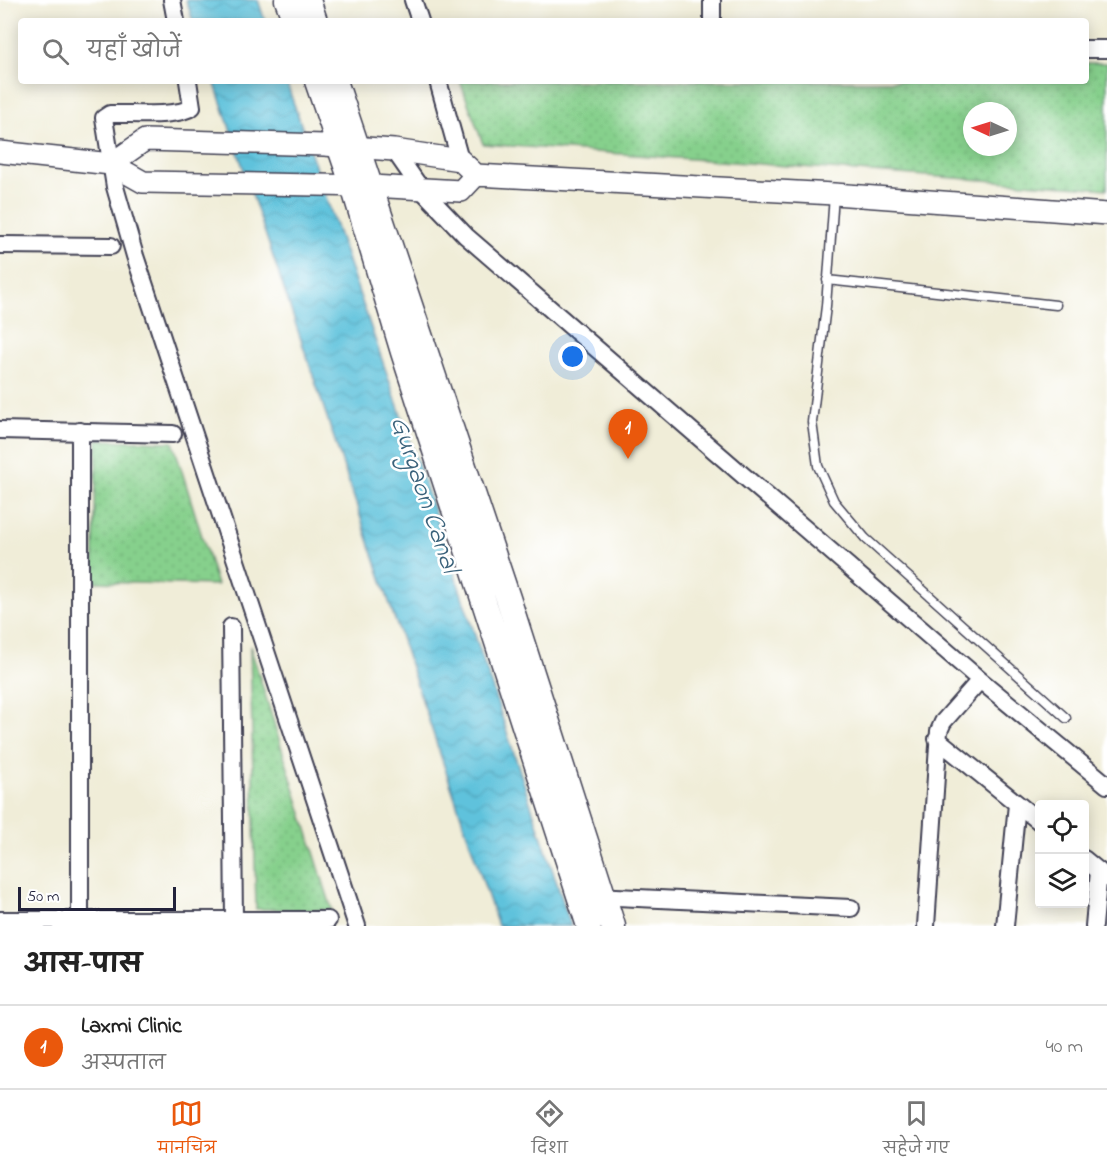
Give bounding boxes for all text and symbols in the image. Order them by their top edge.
search box [18,18,1089,84]
icon: search [39,35,72,68]
text: यहाँ खोजें [87,36,181,68]
north arrow [963,102,1017,156]
your location [558,342,587,371]
pin: 1 [608,410,648,459]
water label: Gurgaon Canal [378,411,470,582]
map controls [1035,800,1089,908]
button: locate [1035,800,1089,854]
button: layers [1035,854,1089,908]
scale bar [18,884,176,912]
text: 50 m [27,885,59,909]
text: आस-पास [24,947,142,985]
text: Laxmi Clinic [81,1011,182,1043]
text: 1 [40,1033,47,1062]
text: 40 m [1046,1033,1083,1062]
text: अस्पताल [81,1050,166,1079]
tab: मानचित्र [158,1097,216,1165]
tab: दिशा [532,1097,568,1165]
tab: सहेजे गए [883,1097,949,1165]

